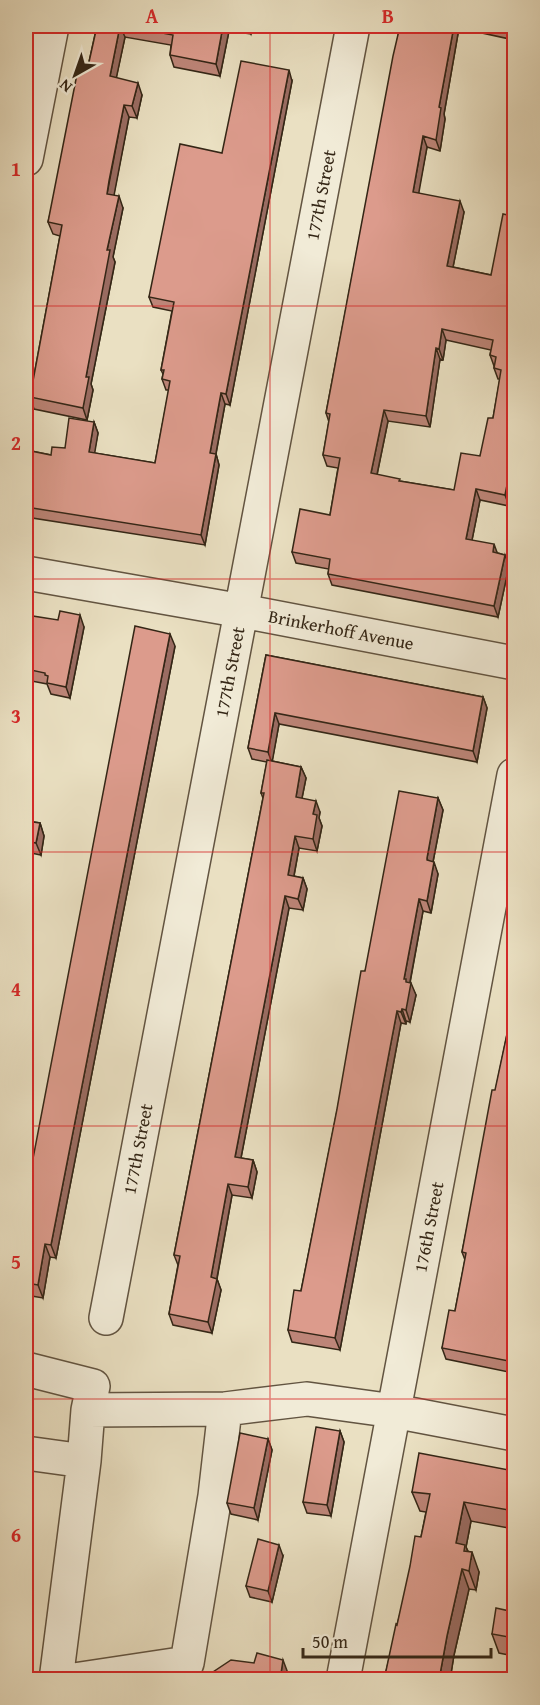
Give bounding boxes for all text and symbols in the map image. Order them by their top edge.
text: A [146,1,159,30]
text: B [382,1,394,30]
north arrow [45,45,105,105]
text: N [53,74,77,99]
street label: 177th Street [298,147,343,243]
text: 1 [11,154,21,183]
text: 2 [11,428,21,457]
street label: Brinkerhoff Avenue [266,602,416,657]
street label: 177th Street [207,624,252,720]
text: 3 [11,701,21,730]
text: 4 [11,974,21,1003]
street label: 177th Street [115,1101,160,1197]
street label: 176th Street [406,1179,451,1275]
text: 5 [11,1247,21,1276]
text: 6 [11,1520,21,1549]
scale bar [303,1621,490,1659]
text: 50 m [312,1628,348,1655]

